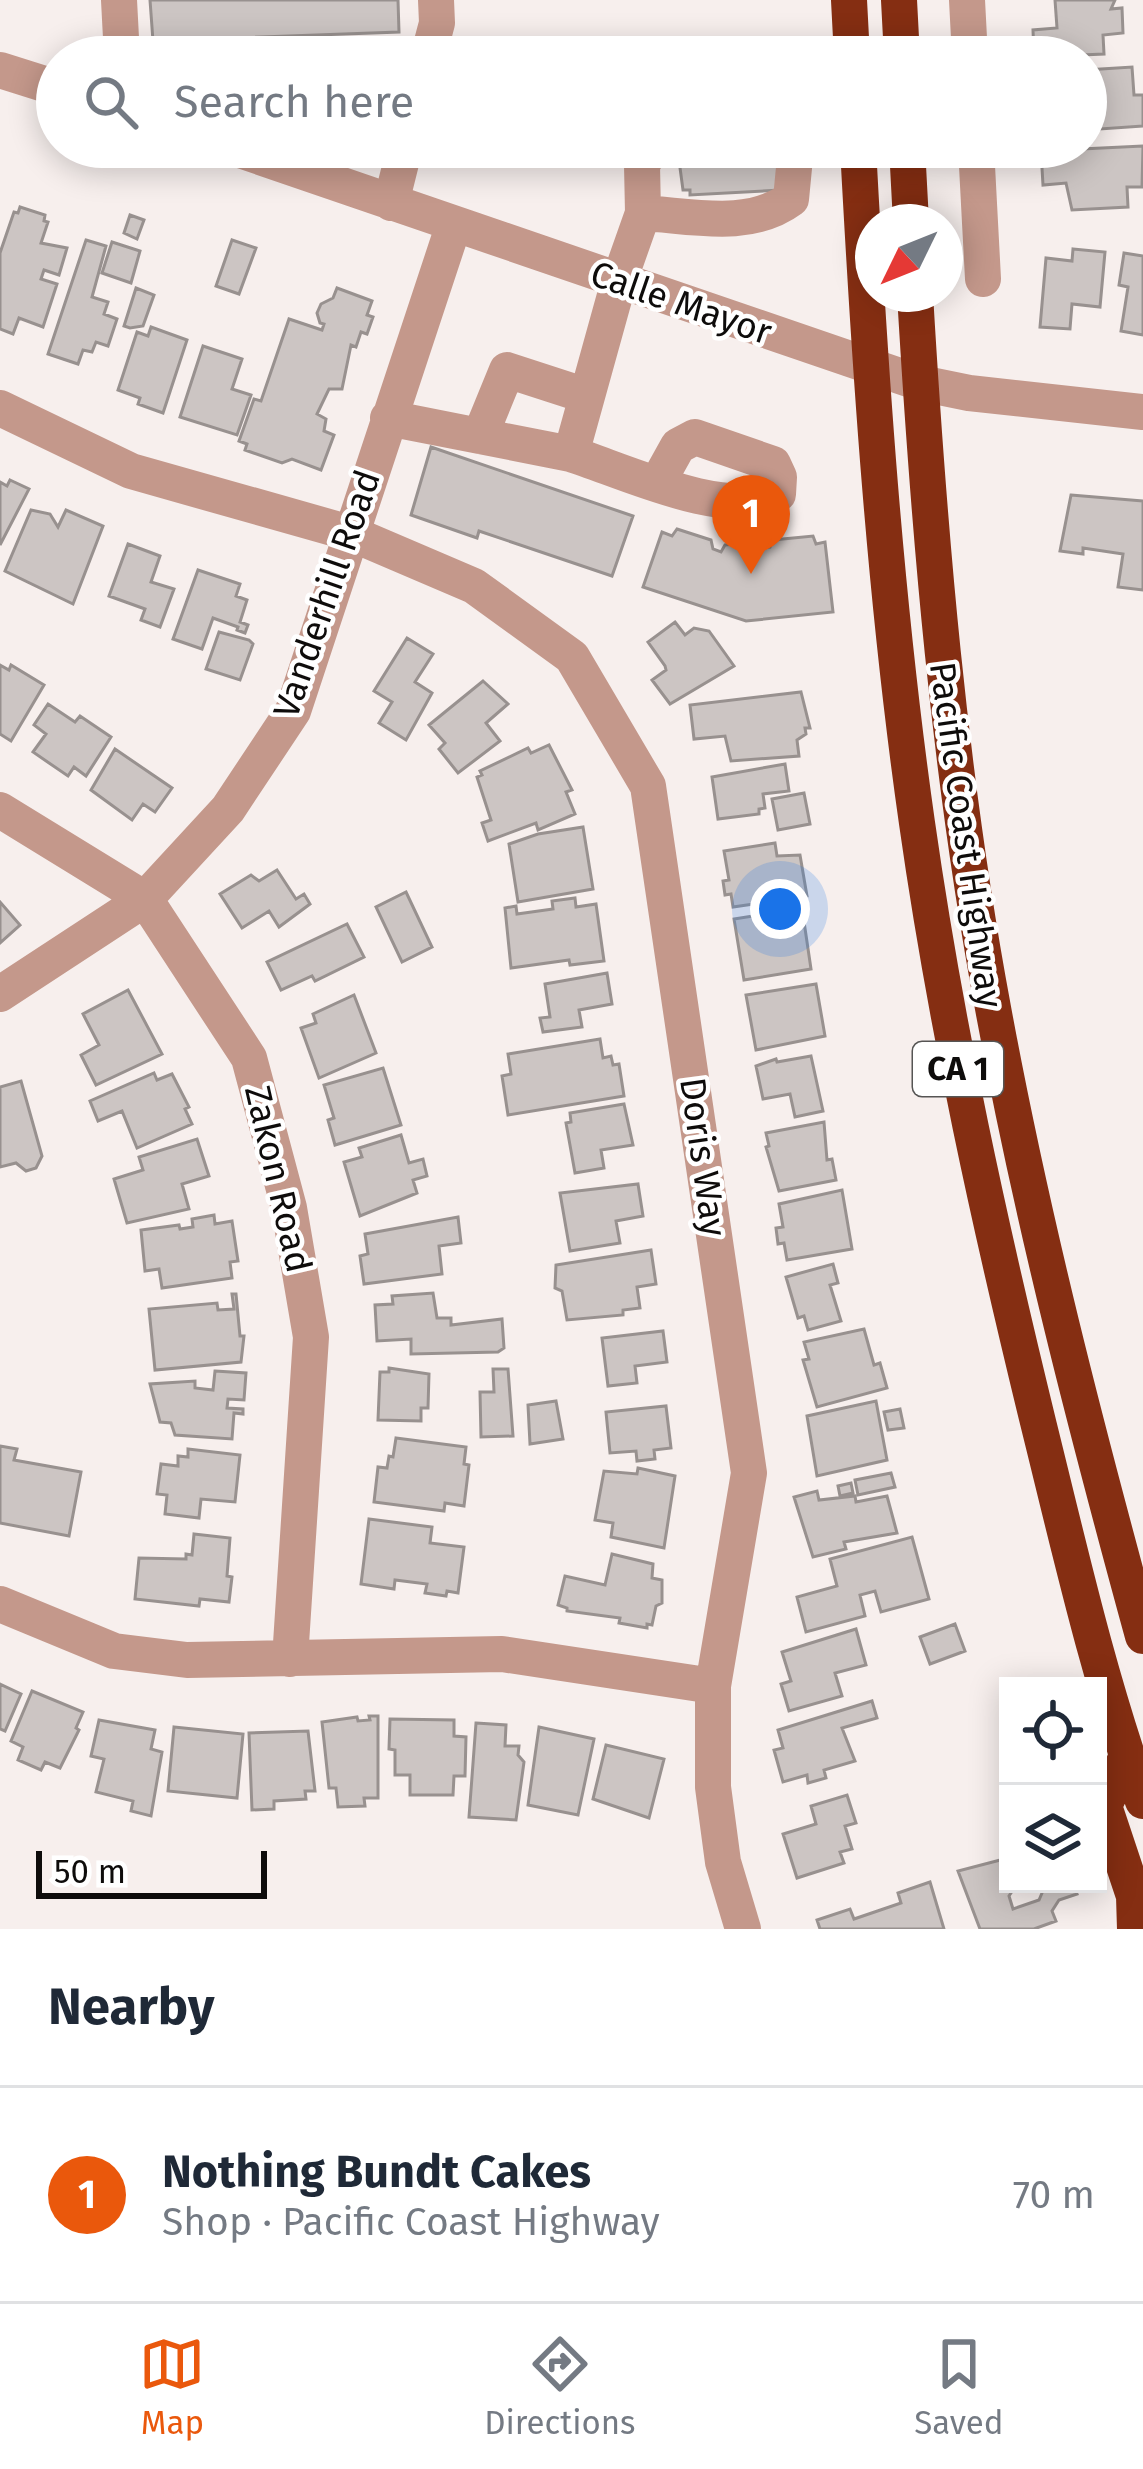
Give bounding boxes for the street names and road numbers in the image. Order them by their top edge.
street label: Calle Mayor [585,251,777,355]
street label: Vanderhill Road [264,464,390,724]
street label: Pacific Coast Highway [920,659,1012,1011]
road number: CA 1 [913,1042,1003,1096]
street label: Doris Way [670,1075,736,1240]
street label: Zakon Road [235,1081,321,1277]

